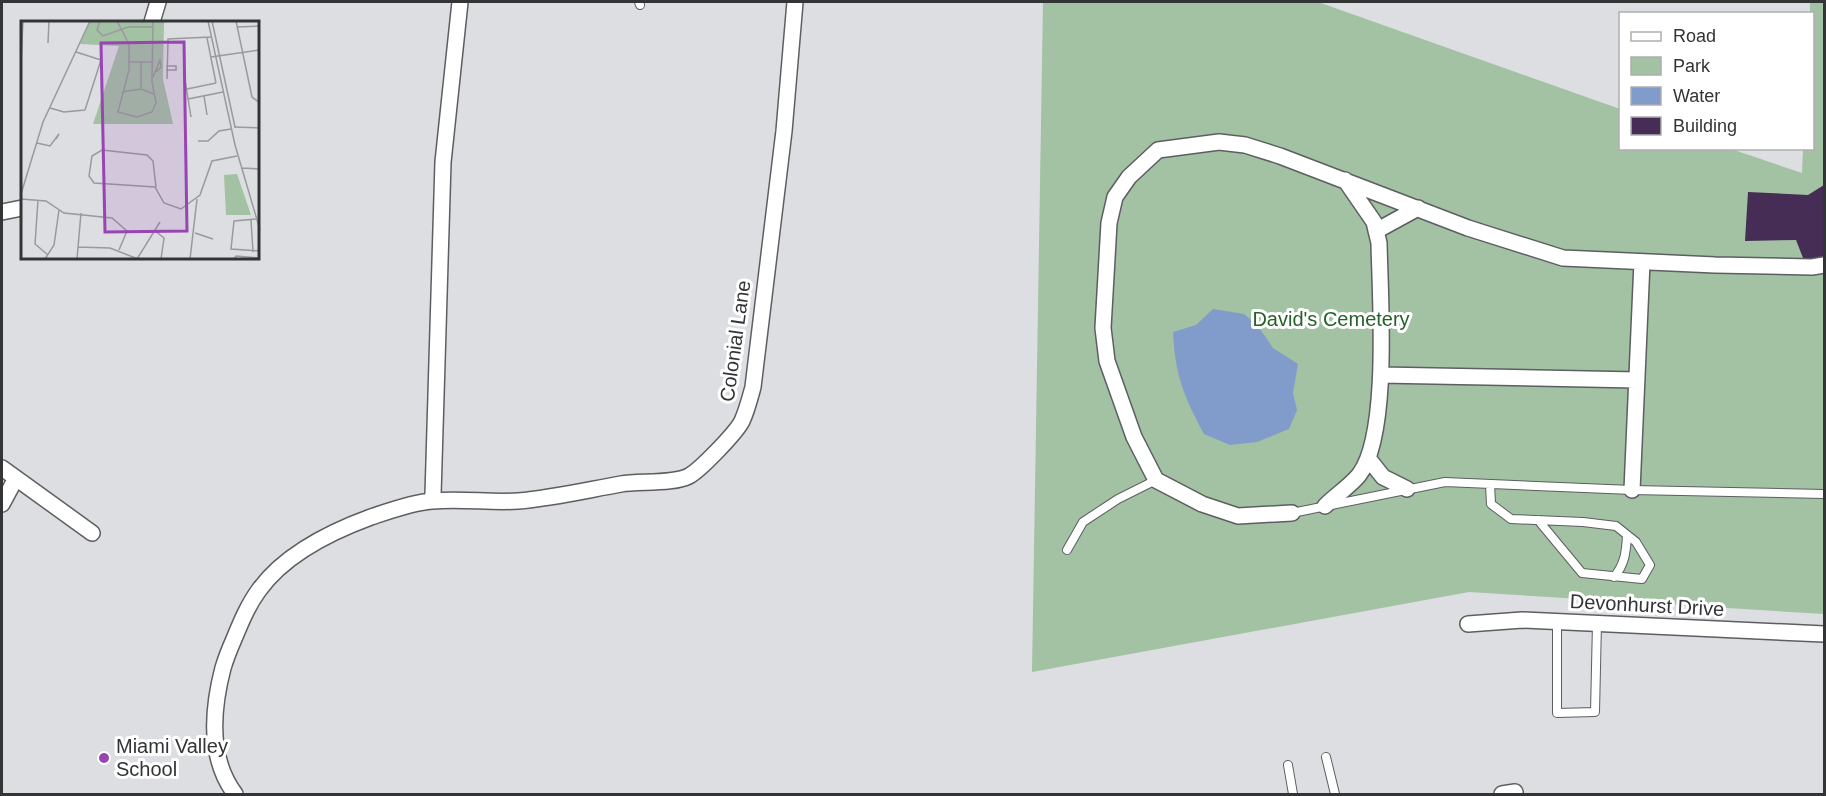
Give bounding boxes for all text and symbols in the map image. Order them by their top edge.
legend [1619,12,1814,150]
inset map [21,21,260,260]
text: Road [1673,26,1716,46]
text: Park [1673,56,1711,76]
text: Water [1673,86,1720,106]
text: Building [1673,116,1737,136]
street label: Colonial Lane [716,279,754,403]
park label: David's Cemetery [1252,308,1410,330]
street label: Devonhurst Drive [1569,590,1725,620]
place label: Miami Valley School [116,735,228,780]
marker: Miami Valley School [97,751,111,765]

